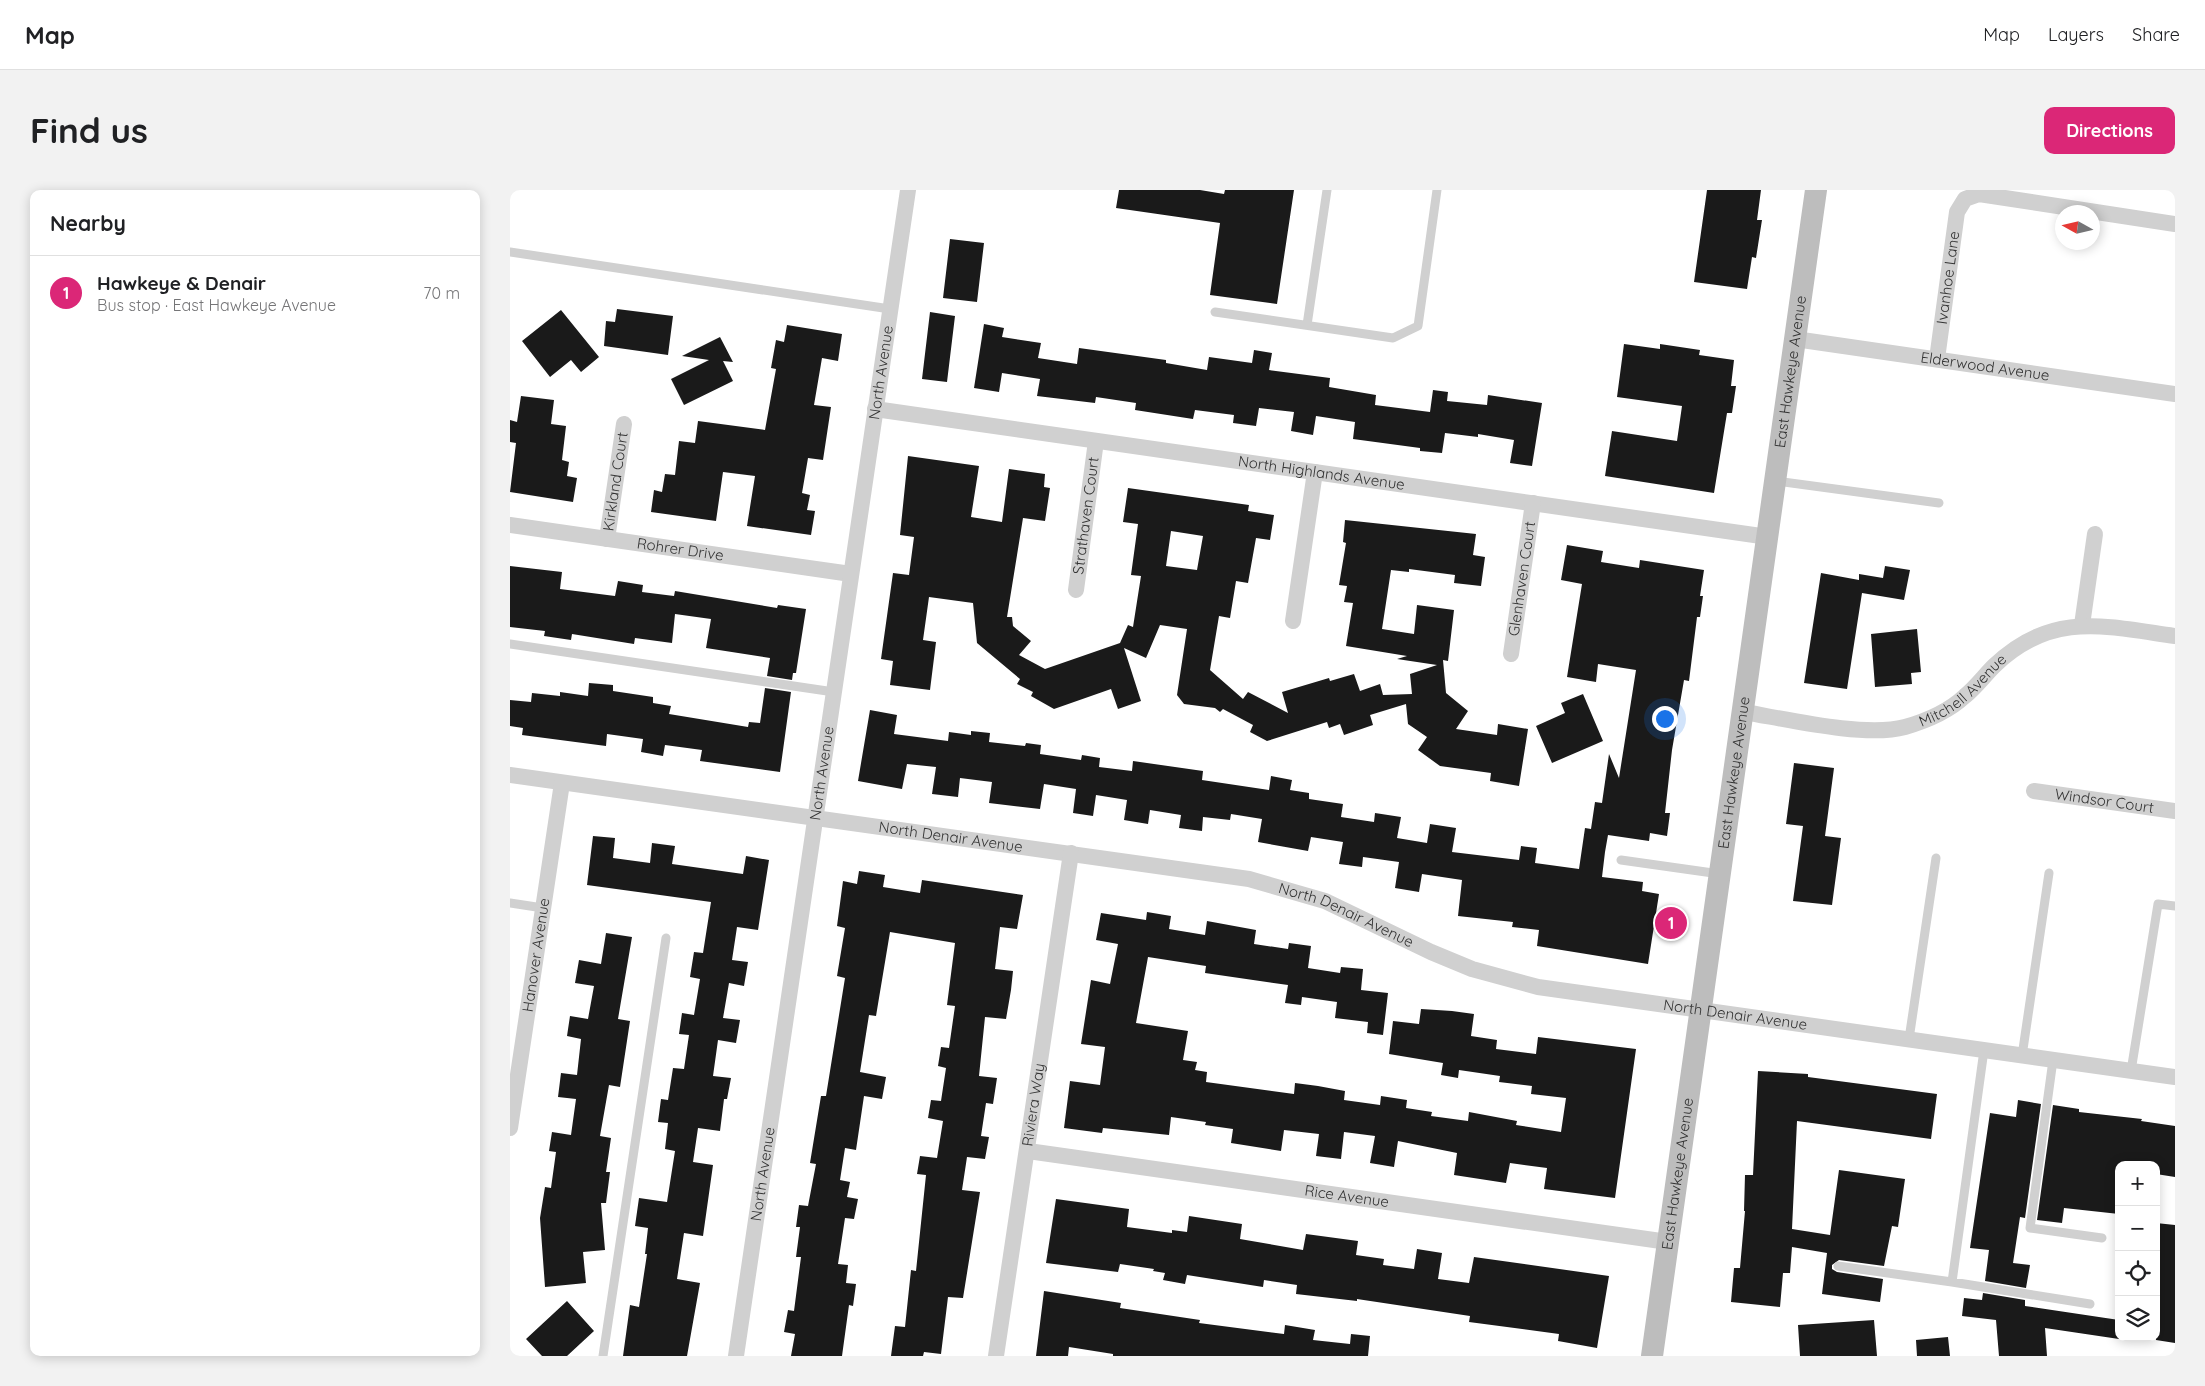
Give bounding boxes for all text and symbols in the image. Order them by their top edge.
text: Map [25,20,75,50]
text: Map [1983,23,2020,46]
text: Layers [2048,23,2104,46]
text: Share [2132,23,2180,46]
button: Directions [2044,107,2175,154]
text: Find us [30,108,148,152]
north arrow [2055,205,2100,250]
text: Nearby [50,210,126,236]
street label: Ivanhoe Lane [1932,230,1963,325]
text: Hawkeye & Denair [97,271,266,295]
text: 1 [63,283,69,303]
text: 70 m [423,283,460,303]
street label: East Hawkeye Avenue [1770,294,1810,449]
text: Bus stop · East Hawkeye Avenue [97,295,336,315]
street label: North Avenue [864,324,897,421]
street label: Elderwood Avenue [1919,347,2051,385]
street label: Kirkland Court [598,431,632,532]
street label: North Highlands Avenue [1237,451,1406,494]
street label: Strathaven Court [1068,456,1103,575]
street label: Glenhaven Court [1504,520,1539,637]
street label: Rohrer Drive [636,533,725,565]
street label: Mitchell Avenue [1916,649,2010,731]
street label: East Hawkeye Avenue [1713,695,1754,850]
your location [1652,706,1678,732]
street label: North Avenue [805,725,838,822]
street label: Windsor Court [2054,784,2155,817]
street label: North Denair Avenue [878,817,1024,856]
street label: North Denair Avenue [1276,878,1417,951]
street label: Hanover Avenue [518,897,554,1013]
pin: 1 [1655,904,1687,942]
street label: North Denair Avenue [1662,995,1808,1034]
street label: Riviera Way [1017,1062,1049,1148]
street label: East Hawkeye Avenue [1657,1096,1697,1251]
street label: North Avenue [746,1126,779,1222]
map controls [2115,1161,2160,1341]
button: + [2115,1161,2160,1206]
street label: Rice Avenue [1303,1180,1390,1211]
button: − [2115,1206,2160,1251]
button: locate [2115,1251,2160,1296]
button: layers [2115,1296,2160,1341]

